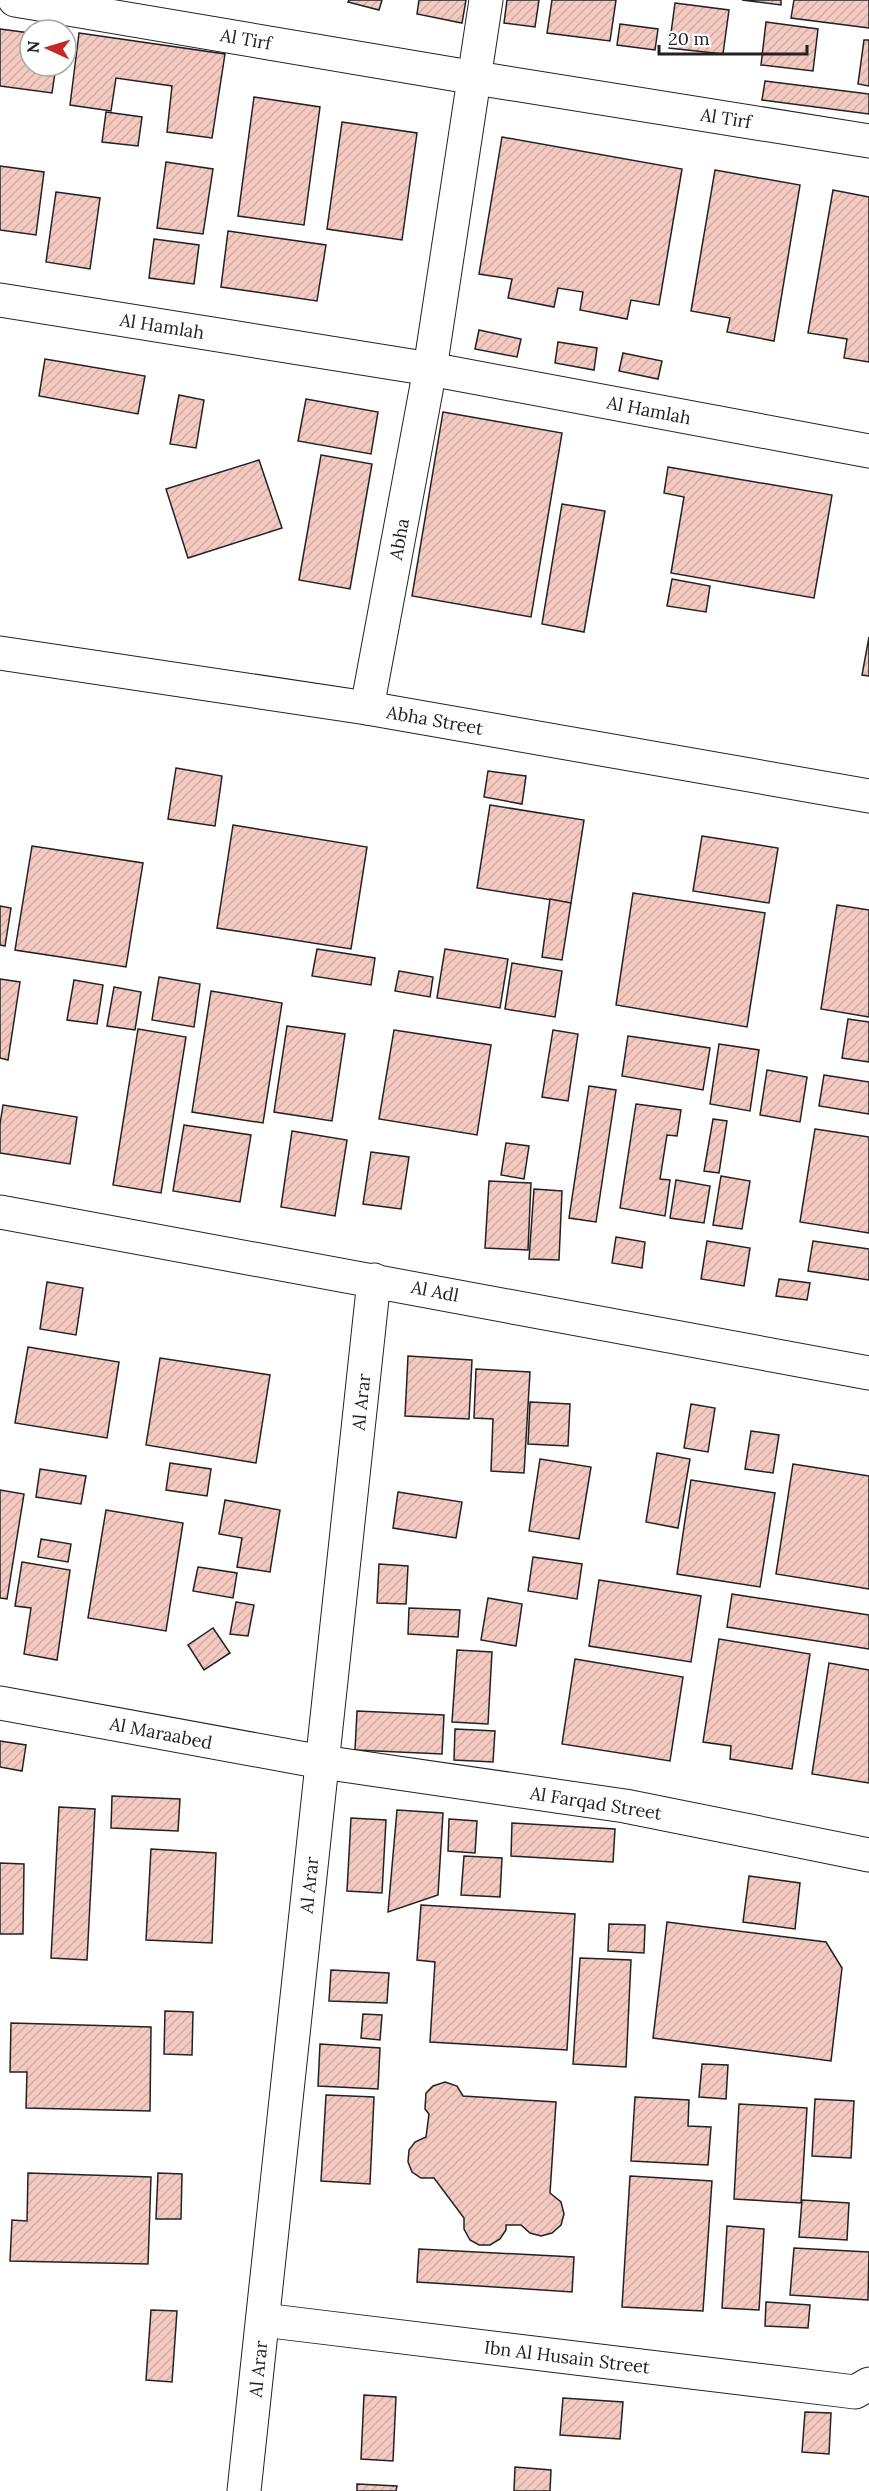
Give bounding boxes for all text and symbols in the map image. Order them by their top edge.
north arrow [18,18,78,78]
scale bar [659,18,808,56]
street label: Al Tirf [218,23,275,55]
text: 20 m [668,27,710,50]
text: N [23,40,43,54]
street label: Al Tirf [698,102,755,134]
street label: Al Hamlah [117,308,206,344]
street label: Al Hamlah [604,390,693,429]
street label: Abha [384,516,414,563]
street label: Abha Street [384,700,485,740]
street label: Al Adl [408,1275,461,1307]
street label: Al Arar [346,1372,375,1433]
street label: Al Maraabed [107,1712,214,1754]
street label: Al Farqad Street [527,1781,664,1825]
street label: Al Arar [294,1855,323,1916]
street label: Ibn Al Husain Street [483,2335,651,2379]
street label: Al Arar [243,2339,272,2400]

